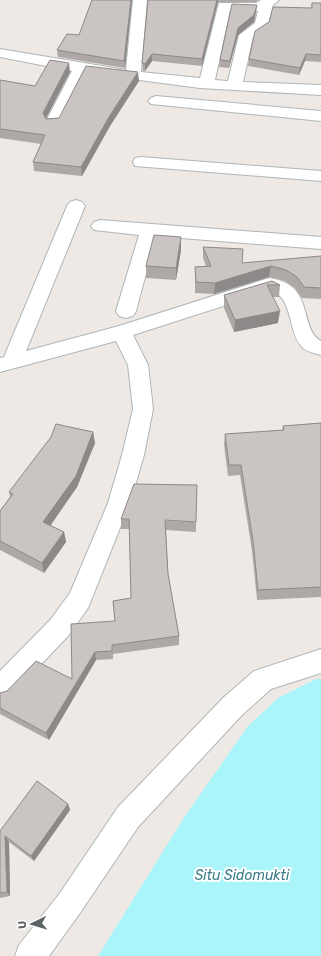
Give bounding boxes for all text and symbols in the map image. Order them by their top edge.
water label: Situ Sidomukti [195,867,290,884]
north arrow [12,904,52,944]
text: U [16,920,29,929]

